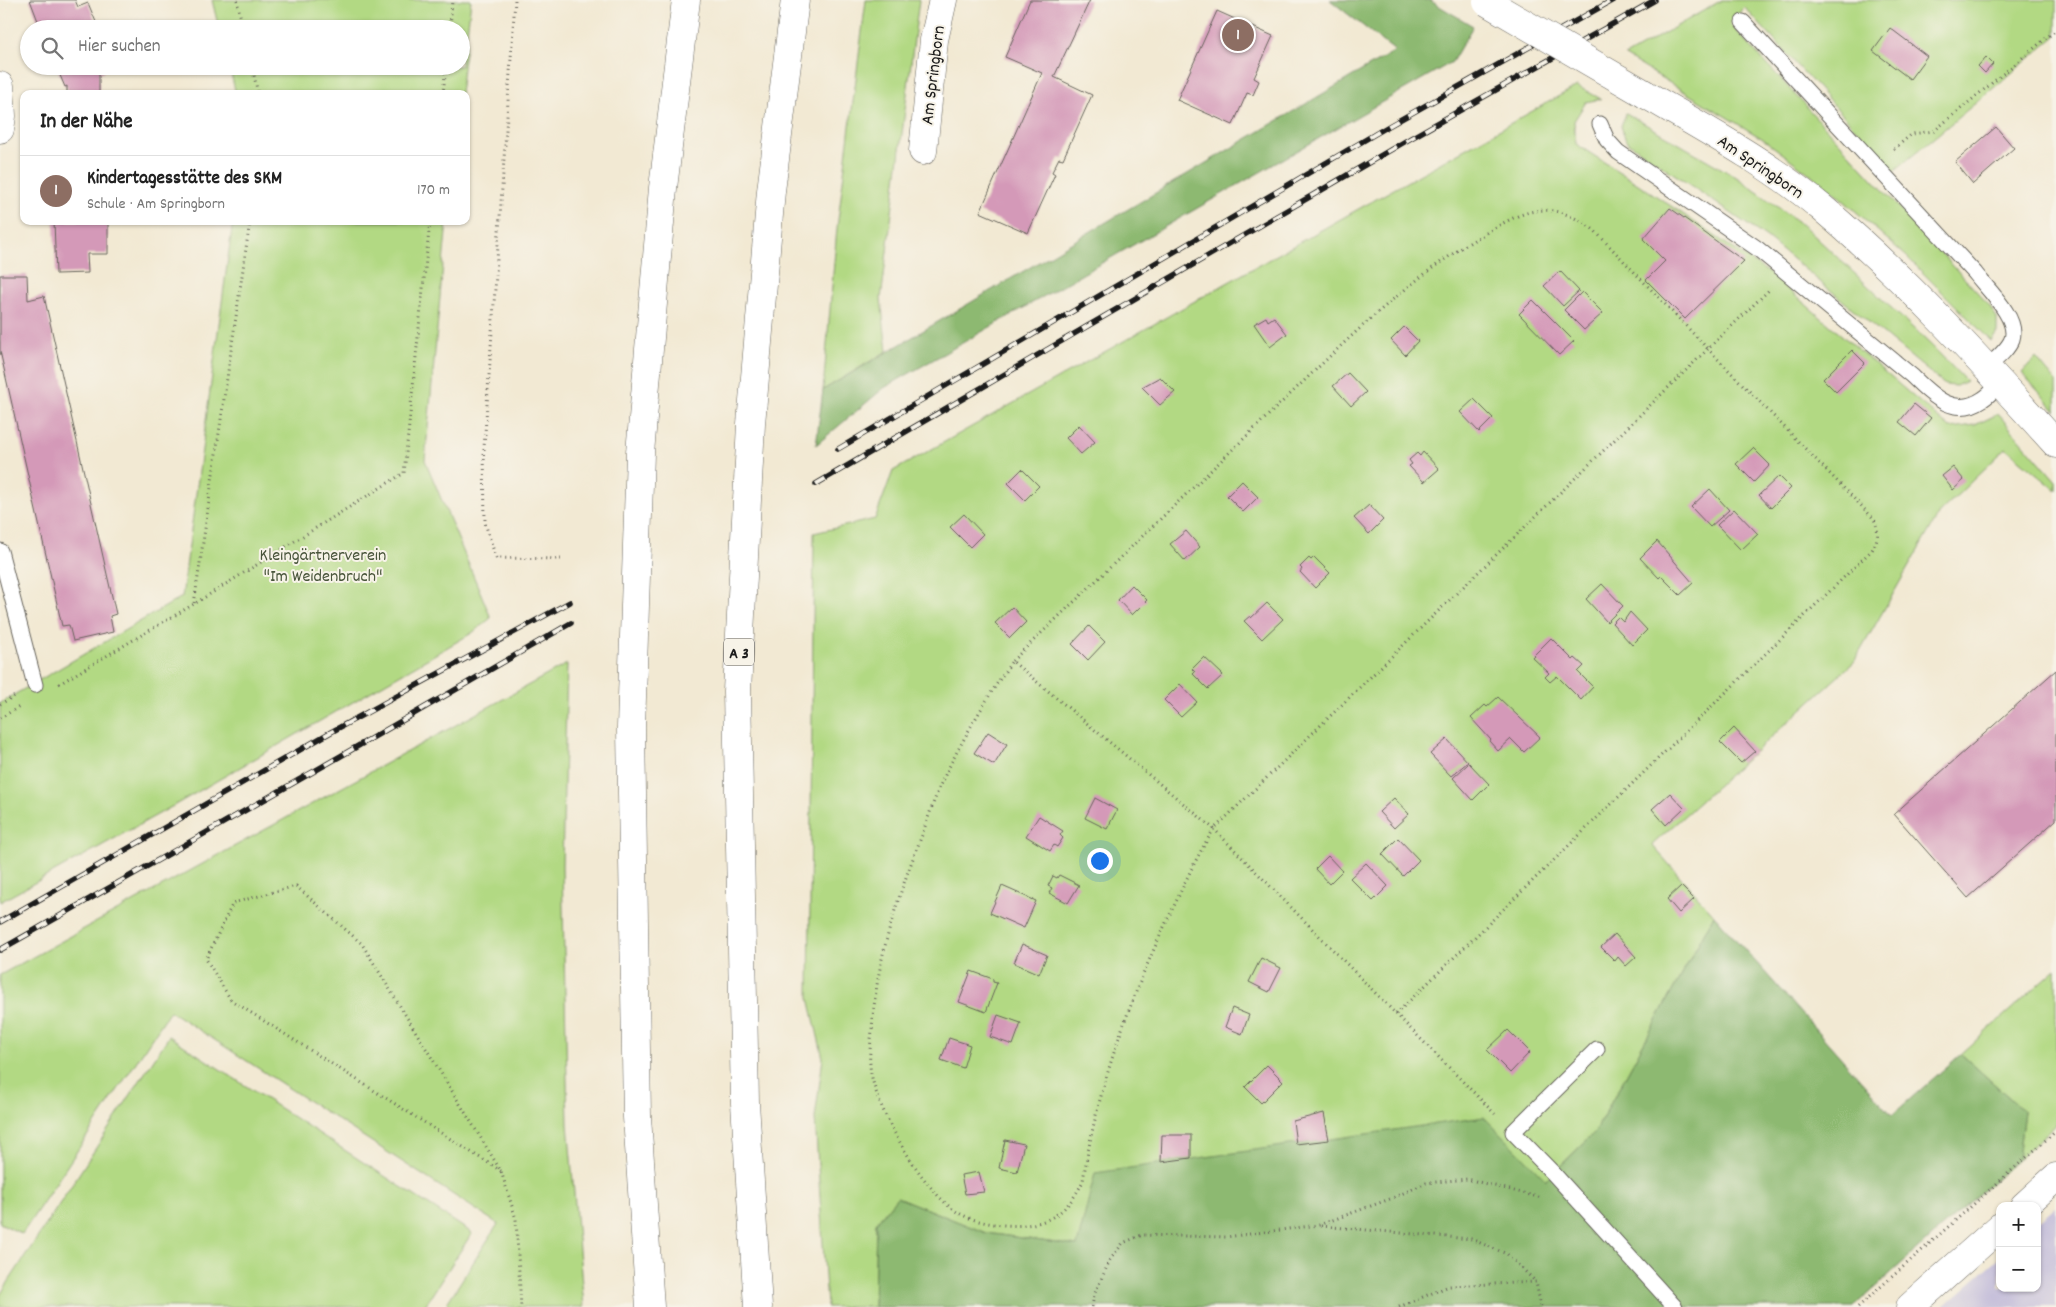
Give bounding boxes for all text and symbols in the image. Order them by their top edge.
pin: 1 [1222,16,1254,54]
search box [20,20,470,75]
street label: Am Springborn [916,24,953,126]
icon: search [38,34,66,62]
text: Hier suchen [78,34,161,61]
text: In der Nähe [40,108,132,138]
street label: Am Springborn [1711,130,1808,206]
text: Kindertagesstätte des SKM [87,166,282,193]
text: 1 [54,179,58,202]
text: 170 m [417,179,450,202]
text: Schule · Am Springborn [87,193,225,216]
park label: Kleingärtnerverein "Im Weidenbruch" [260,544,386,590]
road number: A 3 [724,638,754,666]
your location [1087,848,1113,874]
map controls [1996,1202,2041,1292]
button: + [1996,1202,2041,1247]
button: − [1996,1247,2041,1292]

